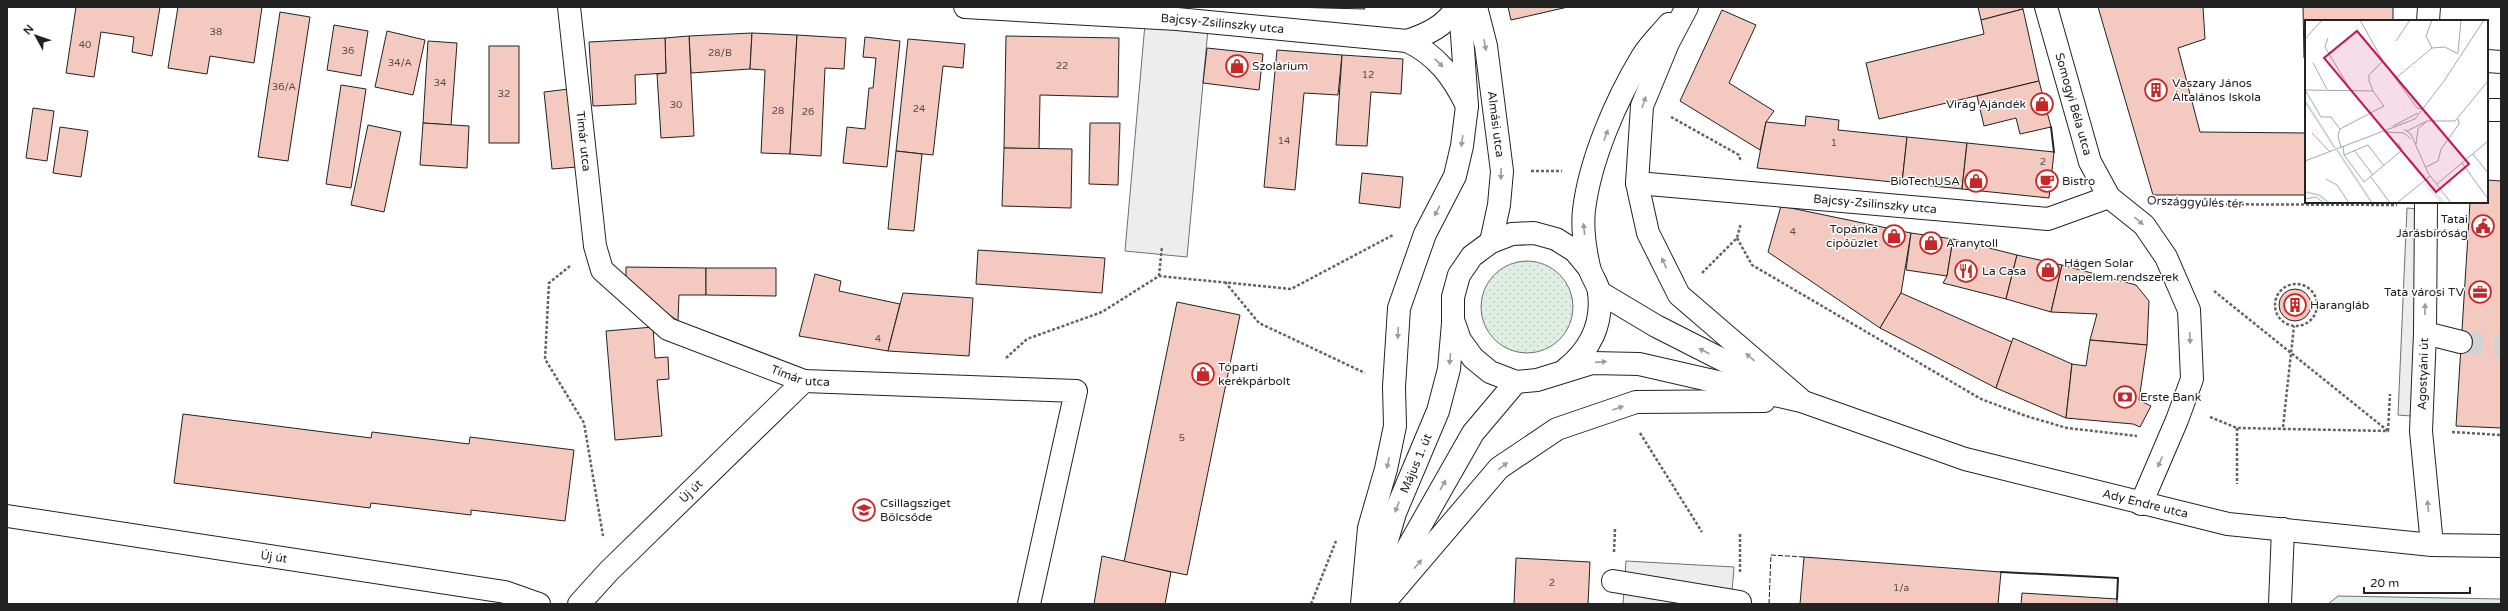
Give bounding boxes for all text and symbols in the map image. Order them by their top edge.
street label: Bajcsy-Zsilinszky utca [1160,11,1285,36]
north arrow [16,16,56,56]
inset map [2305,20,2488,203]
text: N [21,22,37,37]
house number: 38 [210,26,222,38]
house number: 40 [79,39,91,51]
one-way arrow [1482,39,1488,51]
house number: 36 [342,45,354,57]
house number: 28/B [708,47,732,59]
street label: Somogyi Béla utca [2052,51,2095,157]
shop icon: Szolárium [1224,53,1250,79]
house number: 34/A [388,57,412,69]
place label: Szolárium [1252,59,1308,73]
one-way arrow [1434,59,1444,68]
house number: 22 [1056,60,1068,72]
house number: 12 [1362,69,1374,81]
place label: Vaszary János Általános Iskola [2172,76,2261,104]
house number: 34 [434,77,446,89]
building icon: Vaszary János Általános Iskola [2143,77,2169,103]
house number: 36/A [272,81,296,93]
house number: 32 [498,88,510,100]
street label: Almási utca [1485,90,1507,158]
shop icon: Virág Ajándék [2029,91,2055,117]
one-way arrow [1642,96,1648,108]
place label: Virág Ajándék [1946,97,2026,111]
house number: 30 [670,99,682,111]
house number: 24 [913,103,925,115]
house number: 28 [772,105,784,117]
house number: 26 [802,106,814,118]
street label: Tímár utca [573,110,594,172]
one-way arrow [1603,129,1609,141]
house number: 14 [1278,135,1290,147]
one-way arrow [1459,135,1465,148]
house number: 1 [1831,137,1837,149]
house number: 2 [2040,156,2046,168]
one-way arrow [1498,168,1505,180]
shop icon: BioTechUSA [1963,168,1989,194]
cafe icon: Bistro [2034,168,2060,194]
place label: BioTechUSA [1890,174,1960,188]
place label: Bistro [2062,174,2095,188]
street label: Bajcsy-Zsilinszky utca [1813,191,1938,216]
street label: Országgyűlés tér [2147,193,2244,211]
one-way arrow [1433,205,1440,216]
place label: Tatai Járásbíróság [2396,212,2468,240]
public building icon: Tatai Járásbíróság [2470,213,2496,239]
one-way arrow [2134,217,2145,226]
place label: Topánka cipőüzlet [1826,222,1878,250]
one-way arrow [1581,223,1587,235]
shop icon: Topánka cipőüzlet [1881,223,1907,249]
house number: 4 [1790,226,1796,238]
shop icon: Aranytoll [1918,230,1944,256]
place label: Aranytoll [1946,236,1998,250]
place label: Hágen Solar napelem rendszerek [2064,256,2179,284]
one-way arrow [1661,257,1667,268]
shop icon: Hágen Solar napelem rendszerek [2035,257,2061,283]
restaurant icon: La Casa [1953,258,1979,284]
place label: La Casa [1982,264,2026,278]
office icon: Tata városi TV [2467,279,2493,305]
place label: Tata városi TV [2384,285,2465,299]
building icon: Harangláb [2282,292,2308,318]
place label: Harangláb [2310,298,2369,312]
one-way arrow [2422,302,2428,315]
one-way arrow [1394,327,1401,339]
one-way arrow [2187,332,2193,345]
house number: 4 [875,333,881,345]
street label: Agostyáni út [2415,337,2431,410]
one-way arrow [1698,348,1710,354]
one-way arrow [1745,352,1756,361]
one-way arrow [1447,353,1453,365]
one-way arrow [1595,359,1607,366]
place label: Tóparti kerékpárbolt [1218,360,1291,388]
shop icon: Tóparti kerékpárbolt [1190,361,1216,387]
street label: Tímár utca [769,362,830,389]
bank icon: Erste Bank [2112,384,2138,410]
place label: Erste Bank [2140,390,2202,404]
one-way arrow [1612,405,1624,411]
street label: Május 1. út [1397,431,1435,495]
house number: 5 [1179,432,1185,444]
one-way arrow [1384,456,1390,469]
one-way arrow [2157,456,2163,467]
one-way arrow [1497,462,1508,470]
street label: Új út [676,476,706,506]
one-way arrow [1440,479,1447,491]
street label: Ady Endre utca [2101,486,2190,521]
place label: Csillagsziget Bölcsőde [880,496,951,524]
school or university icon: Csillagsziget Bölcsőde [851,497,877,523]
one-way arrow [2424,500,2431,512]
one-way arrow [1394,502,1400,514]
street label: Új út [260,548,289,566]
one-way arrow [1413,558,1422,569]
scale bar [2364,569,2470,595]
text: 20 m [2370,576,2399,590]
house number: 2 [1549,577,1555,589]
house number: 1/a [1893,582,1909,594]

